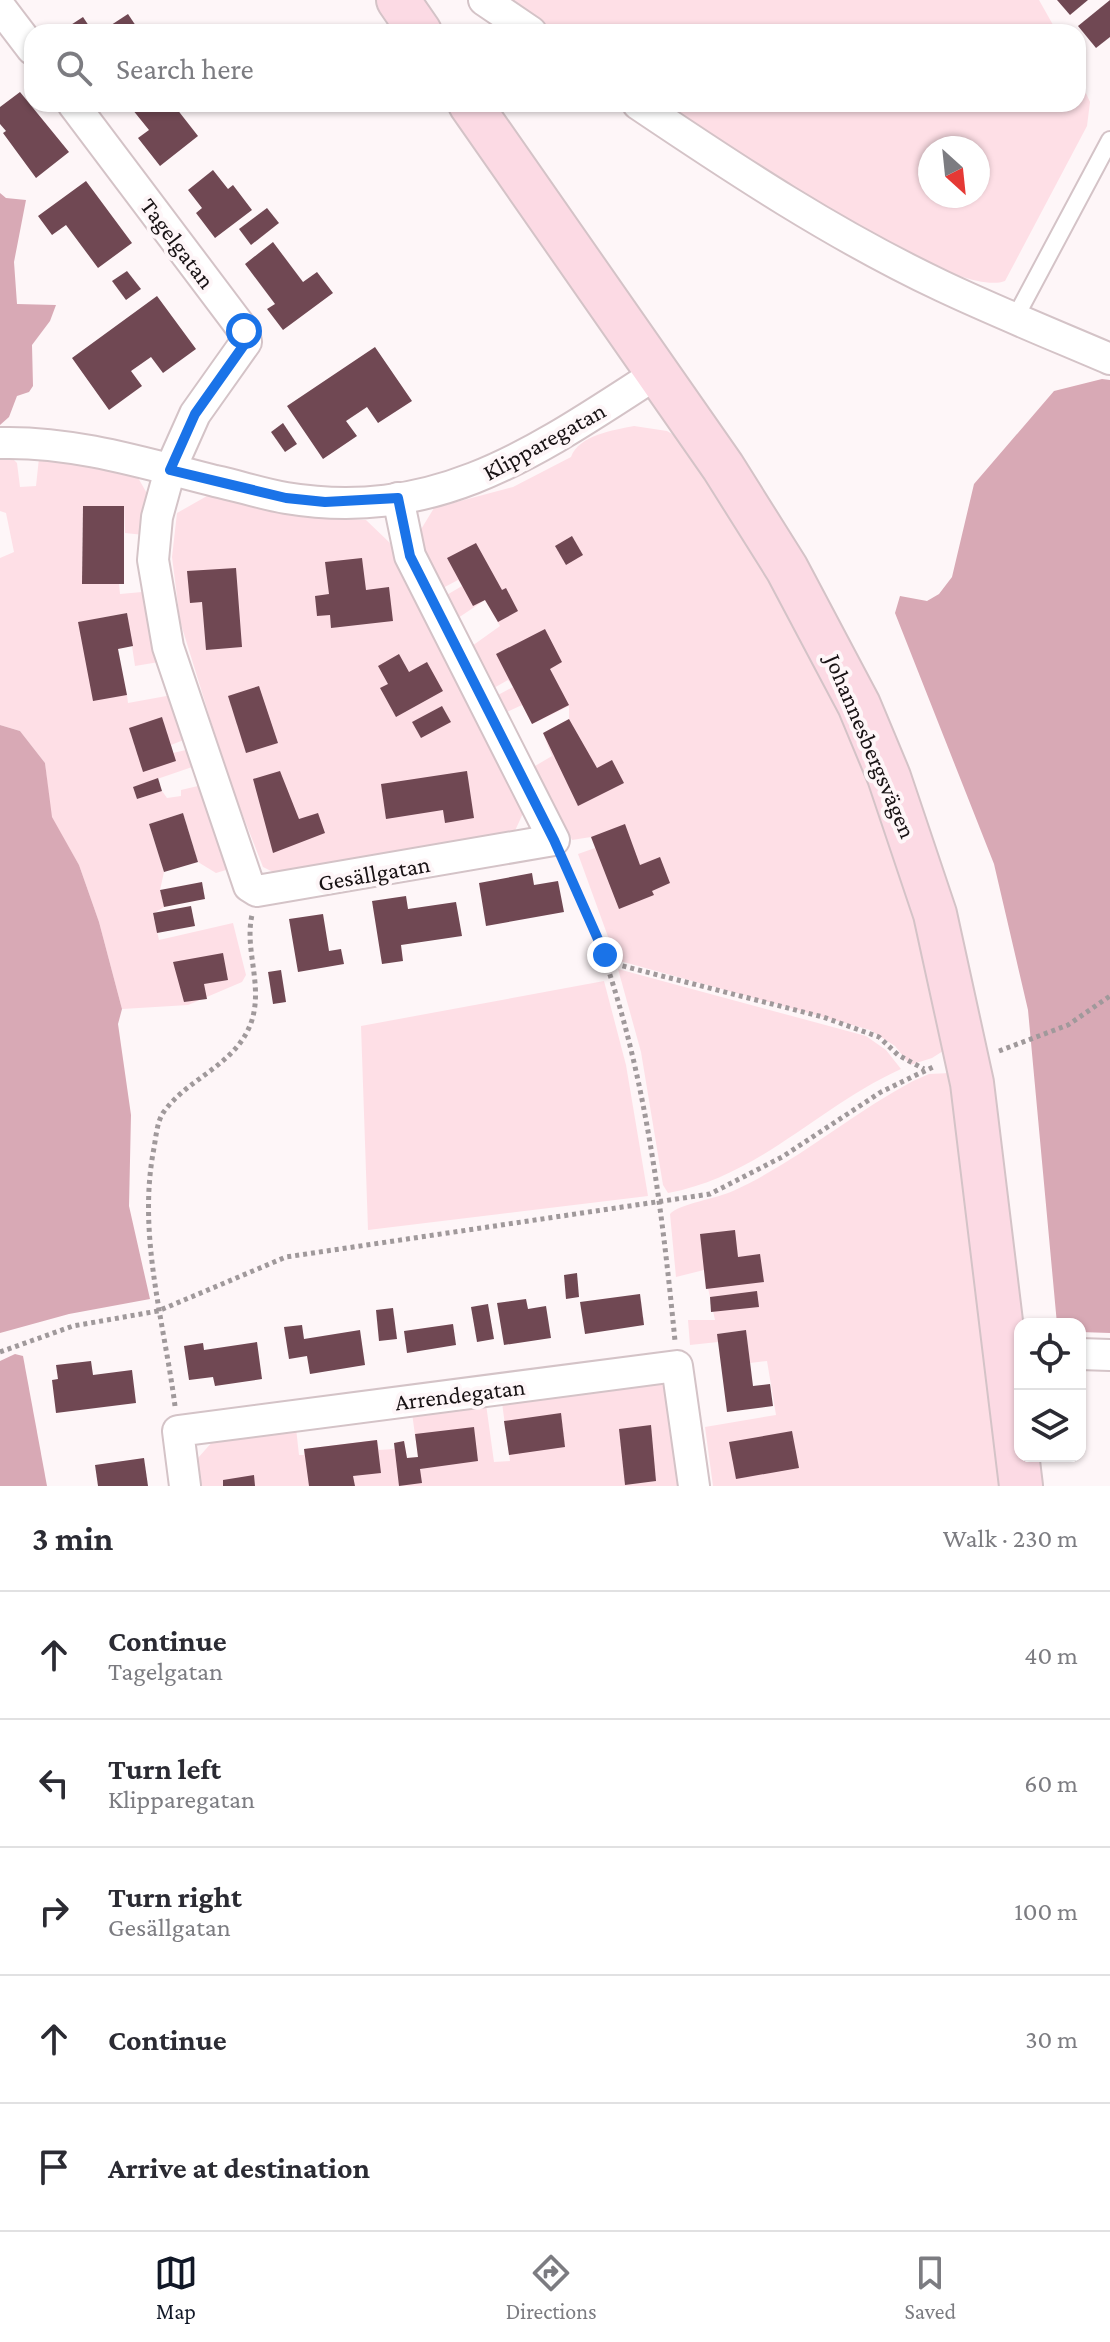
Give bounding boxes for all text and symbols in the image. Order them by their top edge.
search box [24,24,1086,112]
icon: search [52,46,96,90]
text: Search here [116,52,254,85]
north arrow [918,136,990,208]
street label: Tagelgatan [135,193,221,294]
route start [226,313,262,349]
street label: Klipparegatan [478,396,610,486]
street label: Johannesbergsvägen [819,648,922,842]
street label: Gesällgatan [316,850,432,896]
route end [587,937,623,973]
map controls [1014,1318,1086,1462]
button: locate [1014,1318,1086,1390]
street label: Arrendegatan [393,1373,527,1415]
button: layers [1014,1390,1086,1462]
text: 3 min [32,1520,113,1557]
text: Walk · 230 m [943,1524,1078,1553]
text: Continue [108,1624,227,1657]
icon: ahead [32,1633,76,1677]
text: 40 m [1024,1641,1078,1670]
text: Tagelgatan [108,1657,223,1686]
text: Turn left [108,1752,221,1785]
icon: left [32,1761,76,1805]
text: 60 m [1024,1769,1078,1798]
text: Klipparegatan [108,1785,255,1814]
text: Turn right [108,1880,242,1913]
icon: right [32,1889,76,1933]
text: 100 m [1014,1897,1078,1926]
text: Gesällgatan [108,1913,231,1942]
icon: ahead [32,2017,76,2061]
text: Continue [108,2023,227,2056]
text: 30 m [1025,2025,1078,2054]
icon: arrive [32,2145,76,2189]
text: Arrive at destination [108,2151,370,2184]
tab: Map [154,2251,198,2324]
tab: Directions [506,2251,597,2324]
tab: Saved [905,2251,956,2324]

